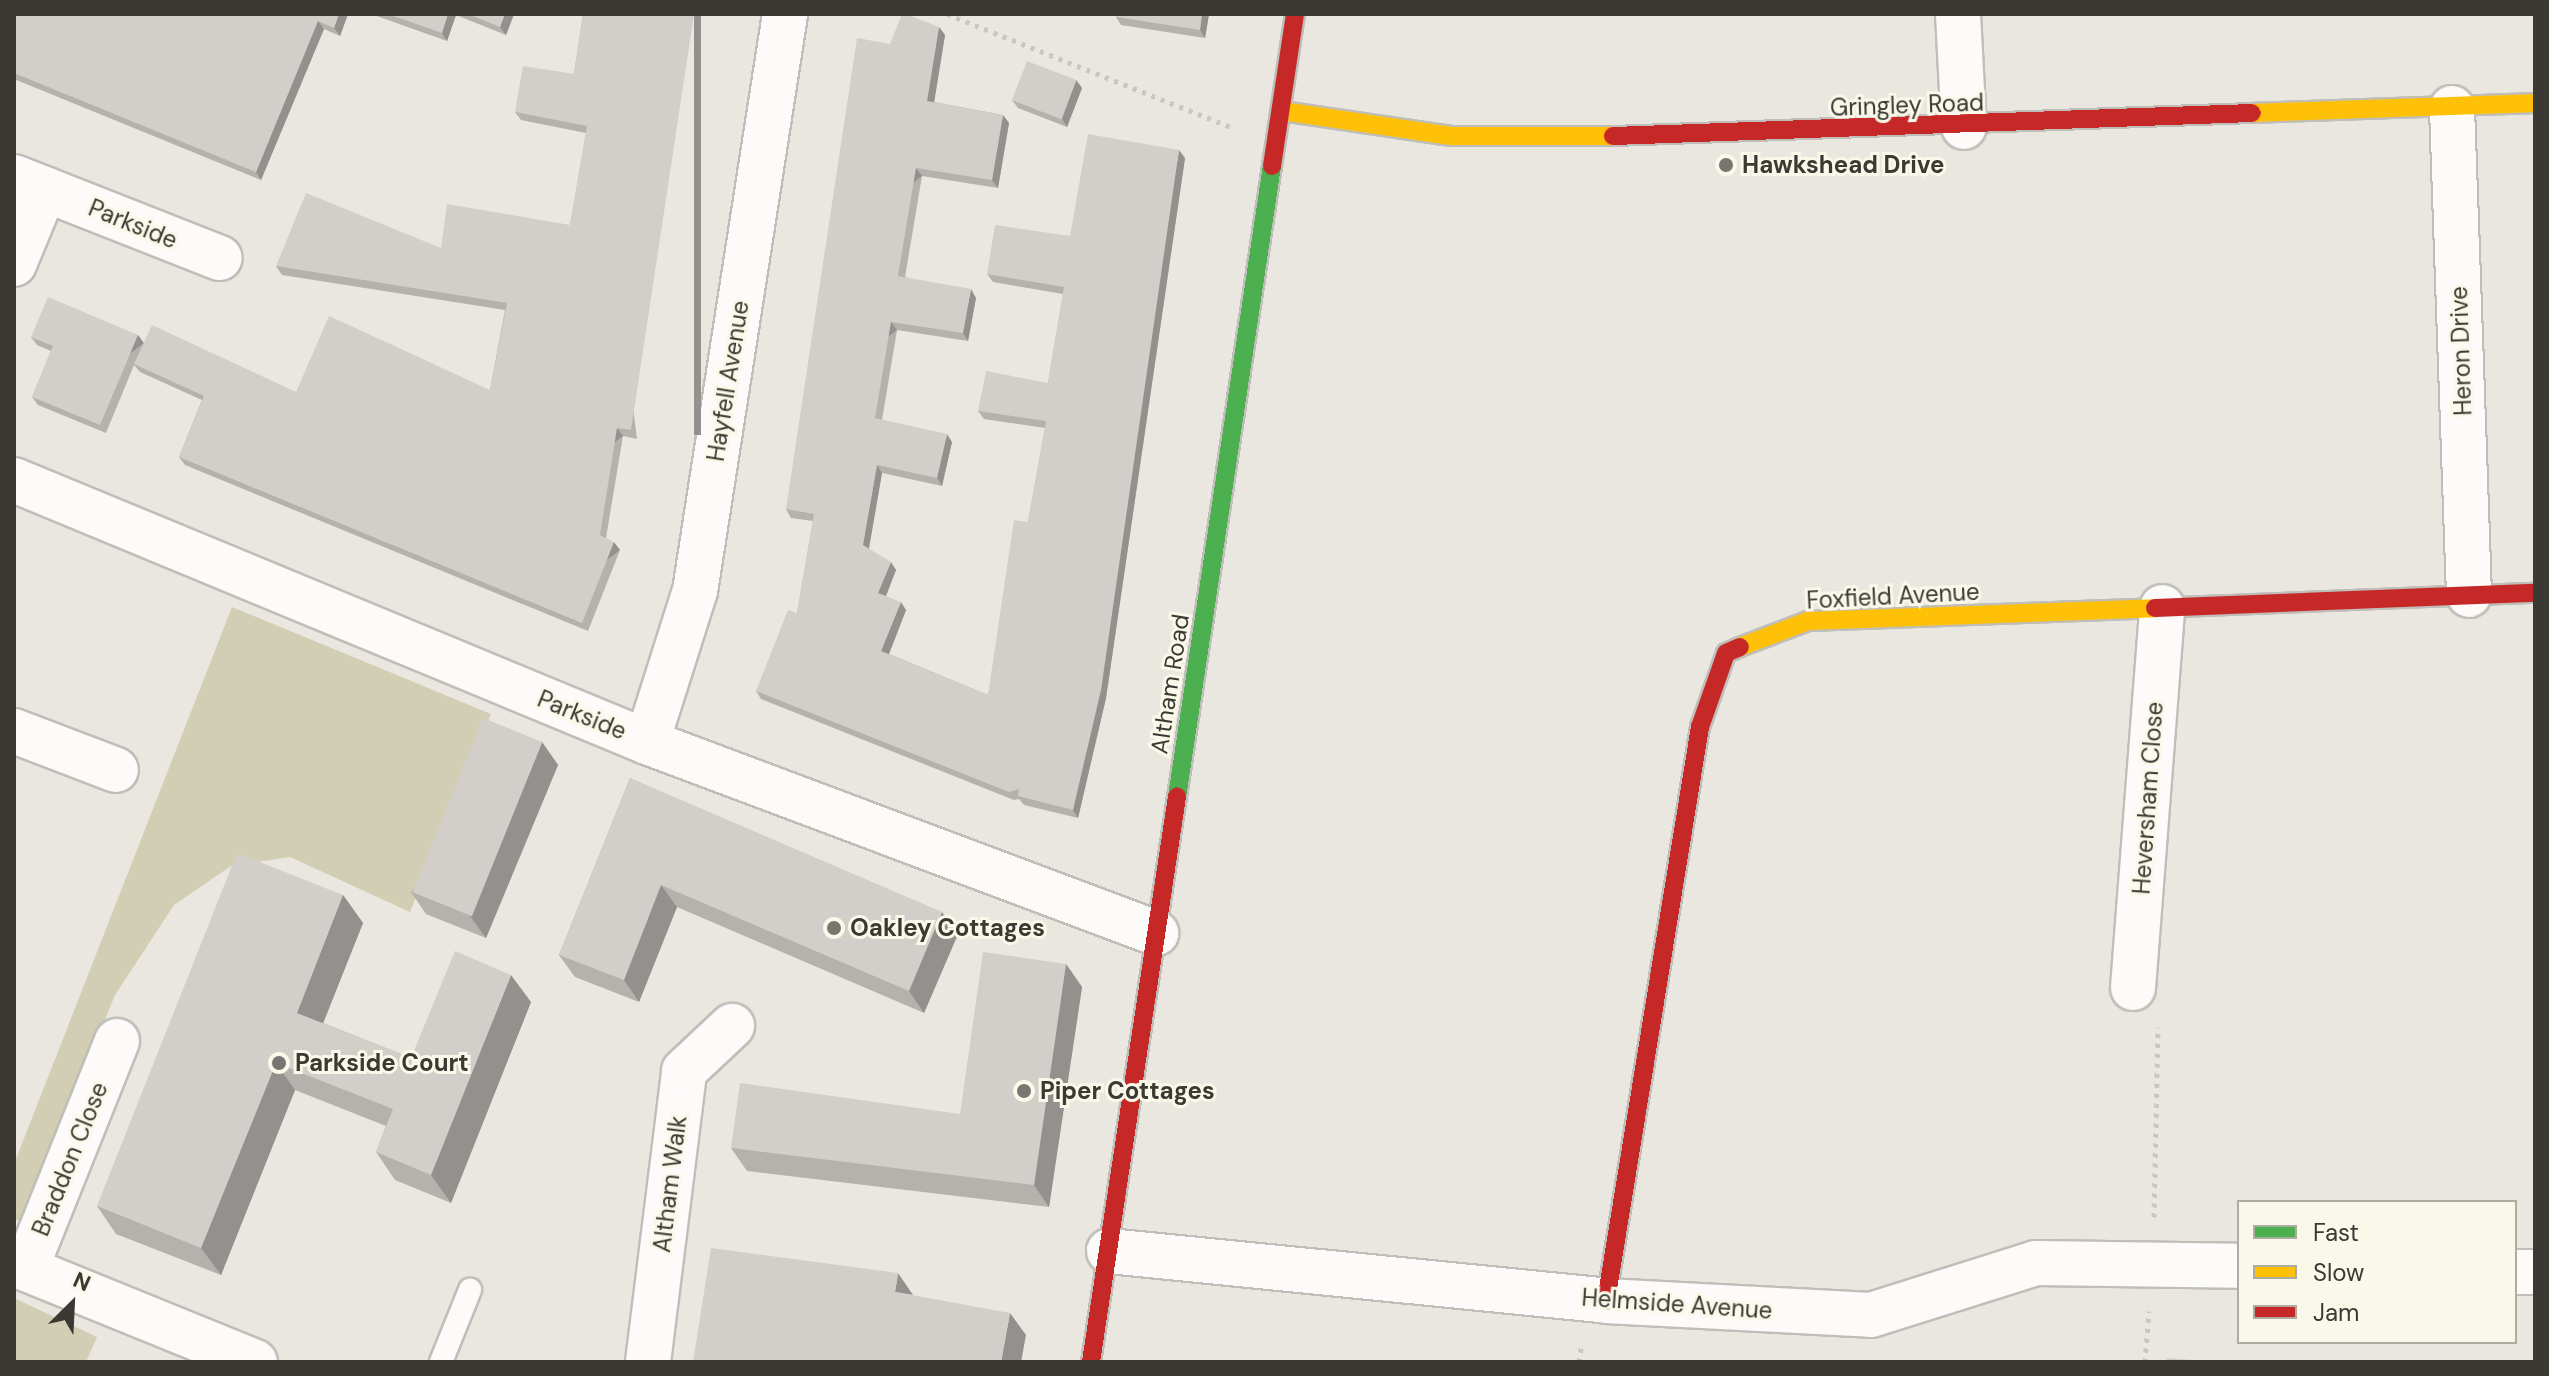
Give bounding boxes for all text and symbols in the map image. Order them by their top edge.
street label: Gringley Road [1829,88,1985,122]
place label: Hawkshead Drive [1742,151,1944,179]
marker: Hawkshead Drive [1717,156,1735,174]
street label: Parkside [84,193,182,255]
street label: Heron Drive [2444,286,2478,416]
street label: Hayfell Avenue [701,299,755,463]
street label: Foxfield Avenue [1806,577,1980,615]
street label: Altham Road [1145,612,1195,756]
street label: Parkside [533,684,631,746]
street label: Heversham Close [2127,701,2169,895]
place label: Oakley Cottages [850,914,1045,942]
marker: Oakley Cottages [825,919,843,937]
place label: Parkside Court [295,1049,469,1077]
marker: Parkside Court [270,1054,288,1072]
place label: Piper Cottages [1040,1077,1215,1105]
street label: Braddon Close [26,1078,114,1240]
marker: Piper Cottages [1015,1082,1033,1100]
street label: Altham Walk [647,1114,693,1254]
legend [2237,1200,2517,1344]
text: Fast [2313,1217,2359,1248]
text: Slow [2313,1257,2364,1288]
north arrow [32,1264,112,1344]
text: N [69,1265,95,1298]
street label: Helmside Avenue [1581,1283,1773,1325]
text: Jam [2313,1297,2359,1328]

